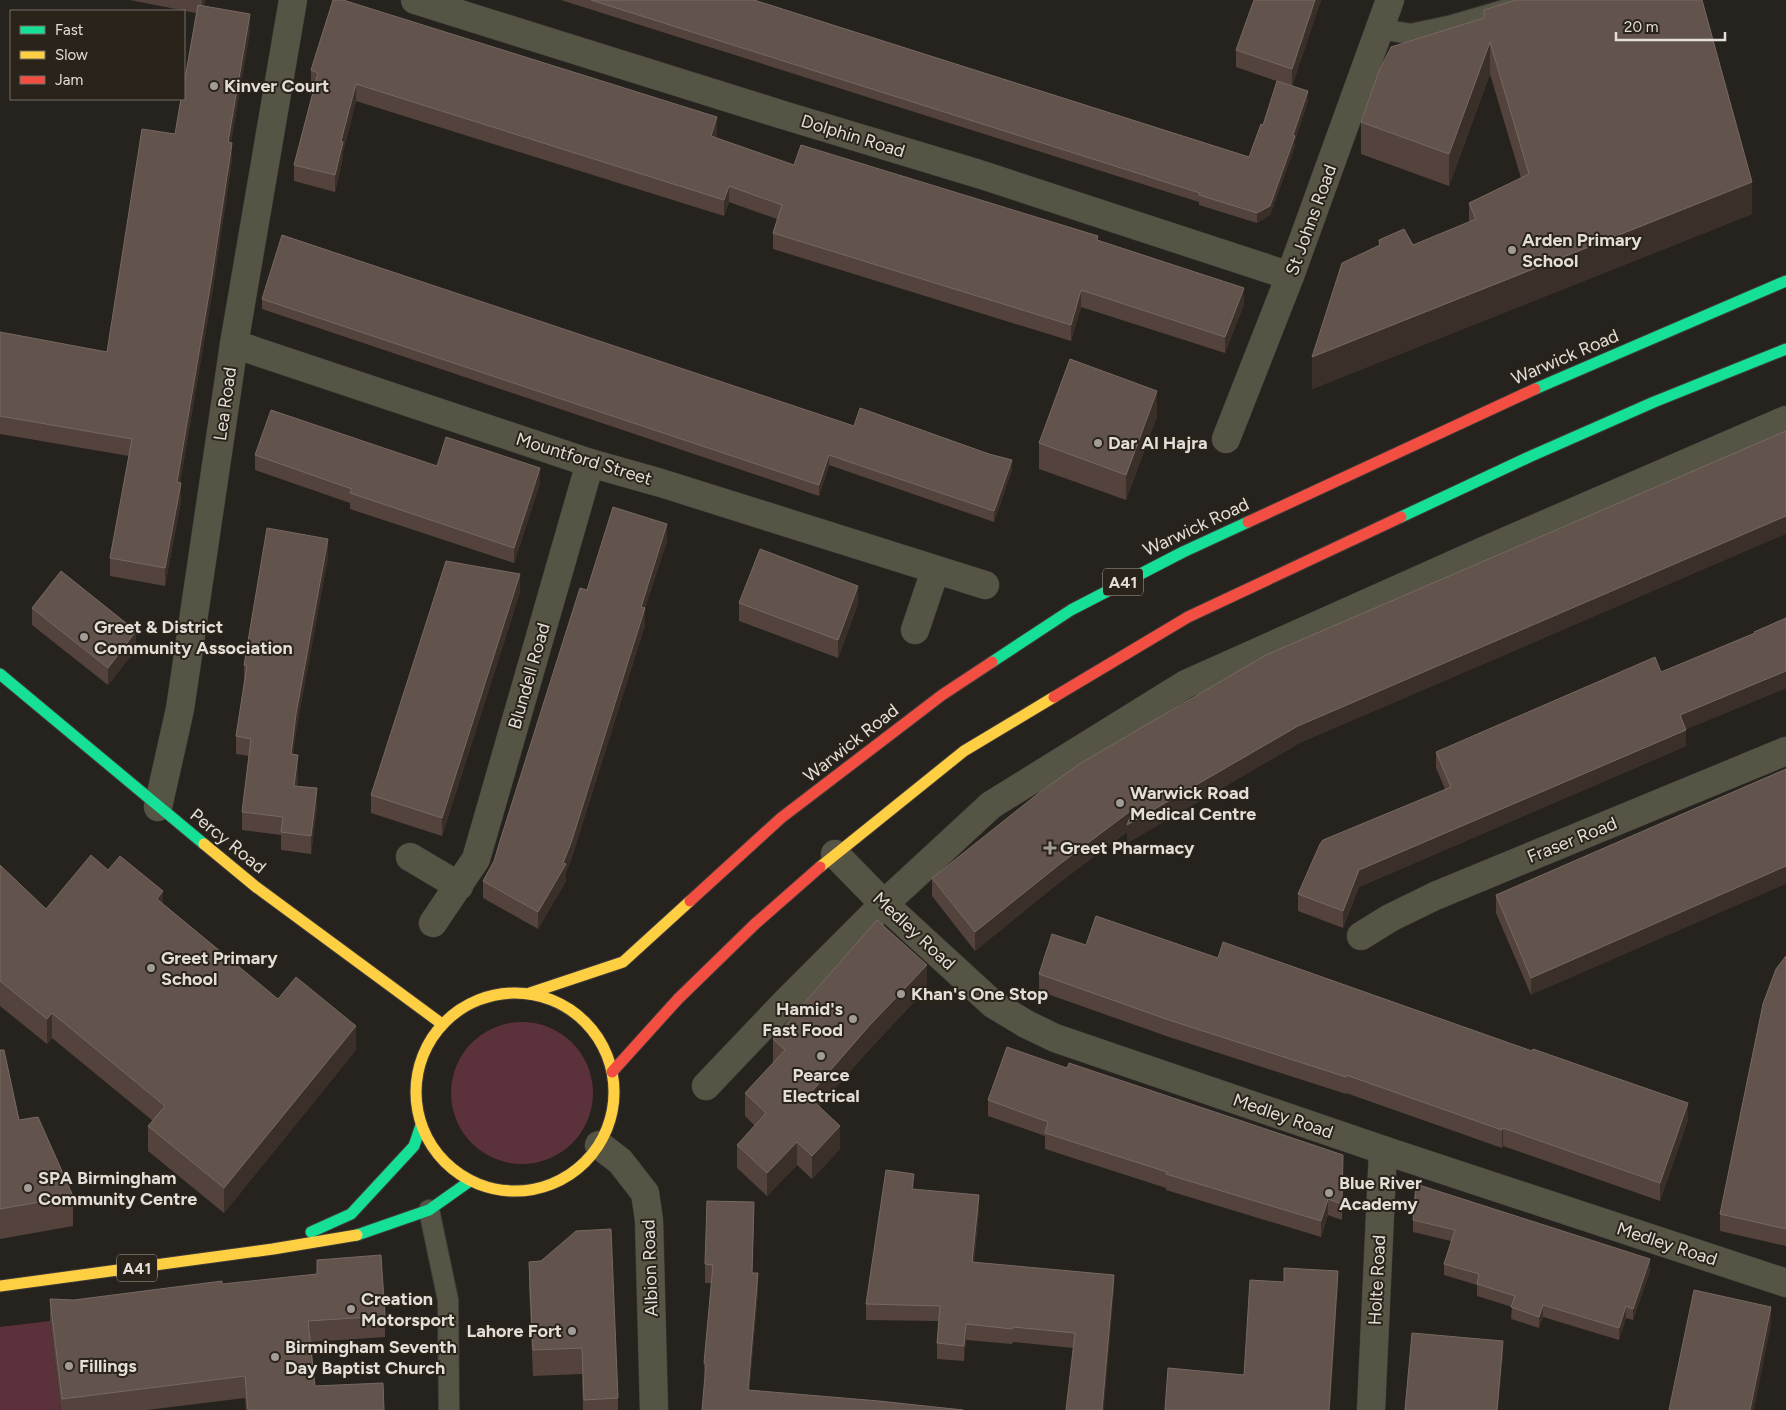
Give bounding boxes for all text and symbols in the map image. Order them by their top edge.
legend [10,10,185,100]
scale bar [1616,10,1725,42]
text: 20 m [1624,18,1658,36]
text: Fast [55,21,84,39]
text: Slow [55,46,88,64]
text: Jam [55,71,83,89]
place label: Kinver Court [224,75,329,97]
marker: Kinver Court [208,80,220,92]
street label: Dolphin Road [798,110,908,162]
street label: St Johns Road [1281,162,1341,278]
place label: Arden Primary School [1522,229,1642,272]
marker: Arden Primary School [1506,244,1518,256]
street label: Warwick Road [1508,325,1622,389]
street label: Lea Road [209,366,241,442]
street label: Mountford Street [513,428,655,490]
place label: Dar Al Hajra [1108,432,1208,454]
marker: Dar Al Hajra [1092,437,1104,449]
street label: Warwick Road [1139,493,1253,561]
road number: A41 [1103,568,1143,596]
place label: Greet & District Community Association [94,616,293,659]
street label: Blundell Road [503,620,555,732]
marker: Greet & District Community Association [78,631,90,643]
street label: Warwick Road [799,699,903,787]
place label: Warwick Road Medical Centre [1130,782,1256,825]
marker: Warwick Road Medical Centre [1114,797,1126,809]
street label: Percy Road [186,804,270,878]
street label: Fraser Road [1524,812,1620,868]
place label: Greet Pharmacy [1060,837,1195,859]
marker: Greet Pharmacy [1044,842,1056,854]
street label: Medley Road [868,887,960,975]
place label: Greet Primary School [161,947,278,990]
marker: Greet Primary School [145,962,157,974]
place label: Khan's One Stop [911,983,1048,1005]
marker: Khan's One Stop [895,988,907,1000]
place label: Hamid's Fast Food [762,998,844,1041]
marker: Hamid's Fast Food [847,1013,859,1025]
marker: Pearce Electrical [815,1050,827,1062]
place label: Pearce Electrical [782,1064,860,1107]
street label: Medley Road [1230,1089,1336,1143]
place label: SPA Birmingham Community Centre [38,1167,197,1210]
place label: Blue River Academy [1339,1172,1422,1215]
marker: SPA Birmingham Community Centre [22,1182,34,1194]
marker: Blue River Academy [1323,1187,1335,1199]
street label: Medley Road [1614,1217,1720,1271]
street label: Albion Road [637,1219,663,1317]
street label: Holte Road [1364,1234,1390,1326]
road number: A41 [117,1254,157,1282]
place label: Creation Motorsport [361,1288,455,1331]
marker: Creation Motorsport [345,1303,357,1315]
place label: Lahore Fort [467,1320,562,1342]
marker: Lahore Fort [566,1325,578,1337]
place label: Birmingham Seventh Day Baptist Church [285,1336,457,1379]
marker: Birmingham Seventh Day Baptist Church [269,1351,281,1363]
place label: Fillings [79,1355,137,1377]
marker: Fillings [63,1360,75,1372]

